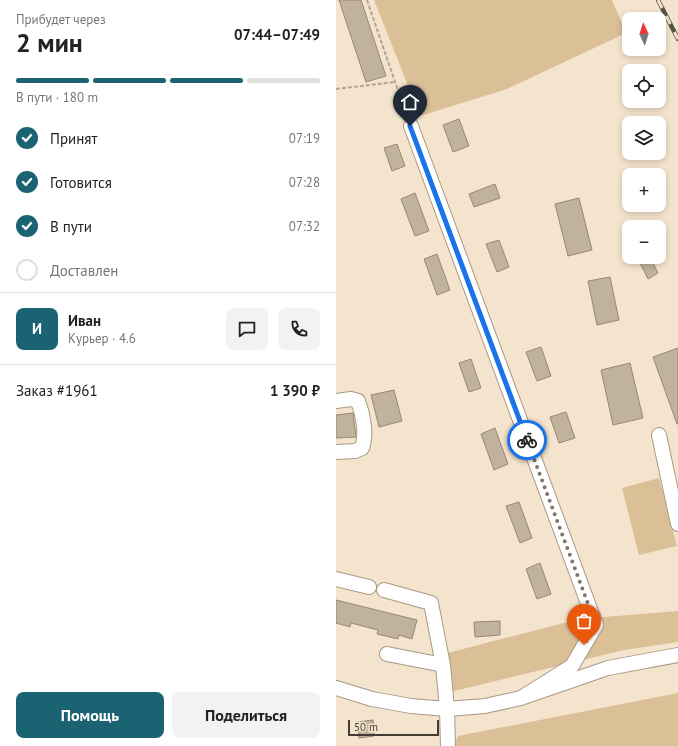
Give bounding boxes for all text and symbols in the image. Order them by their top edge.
text: Прибудет через [16,11,106,28]
north arrow [622,12,666,56]
map controls [622,12,666,264]
text: 07:44–07:49 [234,25,320,44]
text: 2 мин [16,26,83,59]
button: locate [622,64,666,108]
pin [393,85,427,126]
text: В пути · 180 m [16,89,98,106]
icon: home [399,91,421,113]
button: layers [622,116,666,160]
icon: check [16,127,38,149]
text: Принят [50,129,97,148]
text: 07:19 [289,130,320,147]
button: + [622,168,666,212]
icon: check [16,171,38,193]
text: Готовится [50,173,112,192]
text: 07:28 [289,174,320,191]
icon: check [16,215,38,237]
text: В пути [50,217,92,236]
text: 07:32 [289,218,320,235]
button: − [622,220,666,264]
text: Доставлен [50,261,118,280]
button: chat [226,308,268,350]
button: phone [278,308,320,350]
text: Иван [68,311,101,330]
text: И [32,319,42,338]
text: Курьер · 4.6 [68,330,136,347]
text: Заказ #1961 [16,381,98,400]
text: 1 390 ₽ [270,381,320,400]
courier [507,420,547,460]
icon: bike [516,429,538,451]
pin [567,604,601,645]
icon: bag [573,610,595,632]
button: Помощь [16,692,164,738]
button: Поделиться [172,692,320,738]
scale bar [348,718,439,737]
text: 50 m [354,720,378,734]

